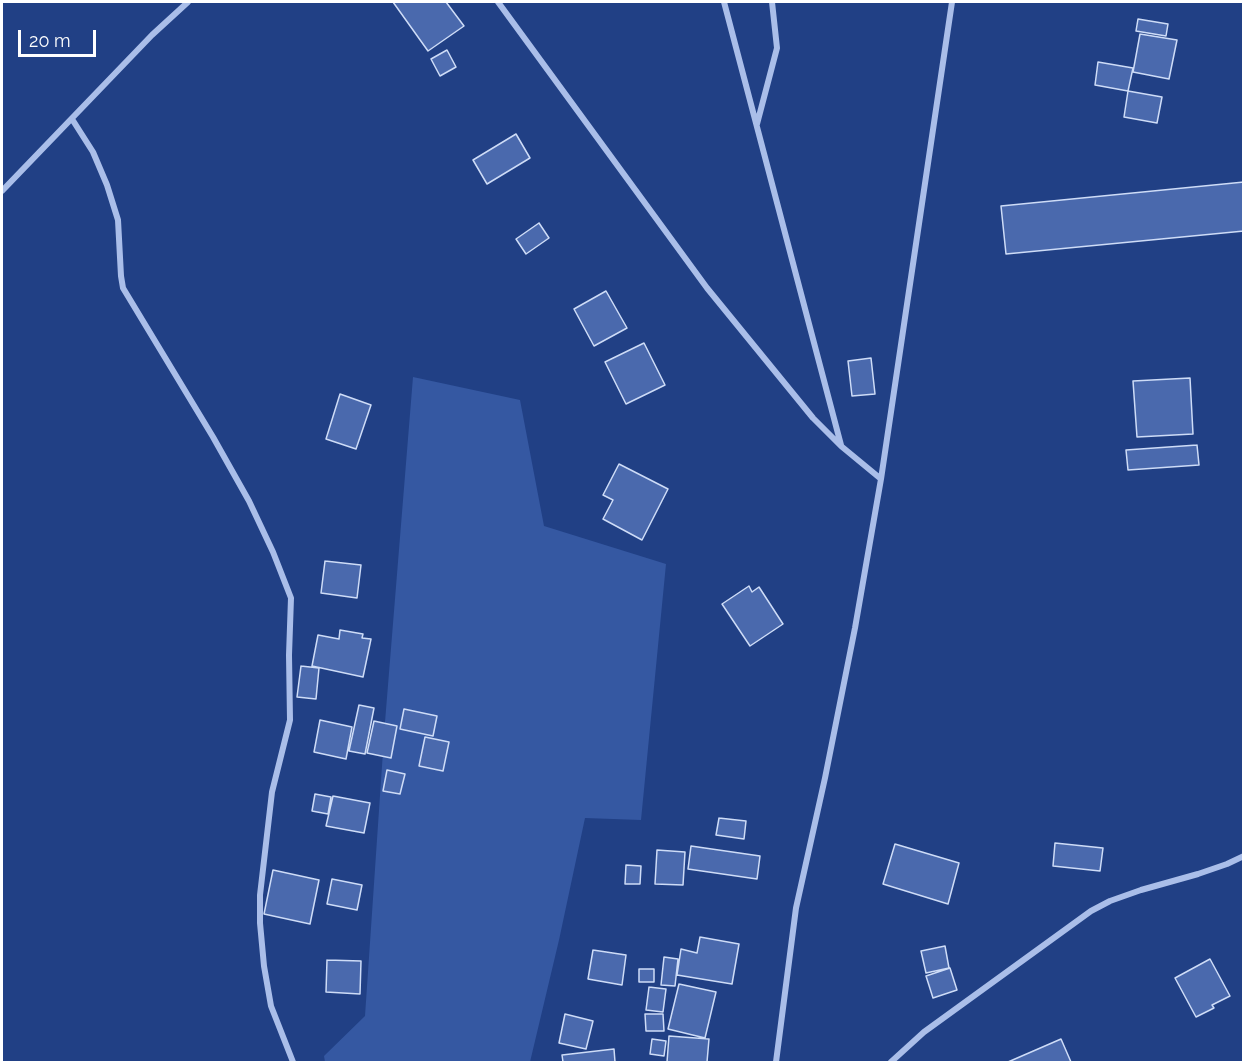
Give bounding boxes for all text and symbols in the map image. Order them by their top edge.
scale bar [21,18,99,56]
text: 20 m [29,30,71,51]

